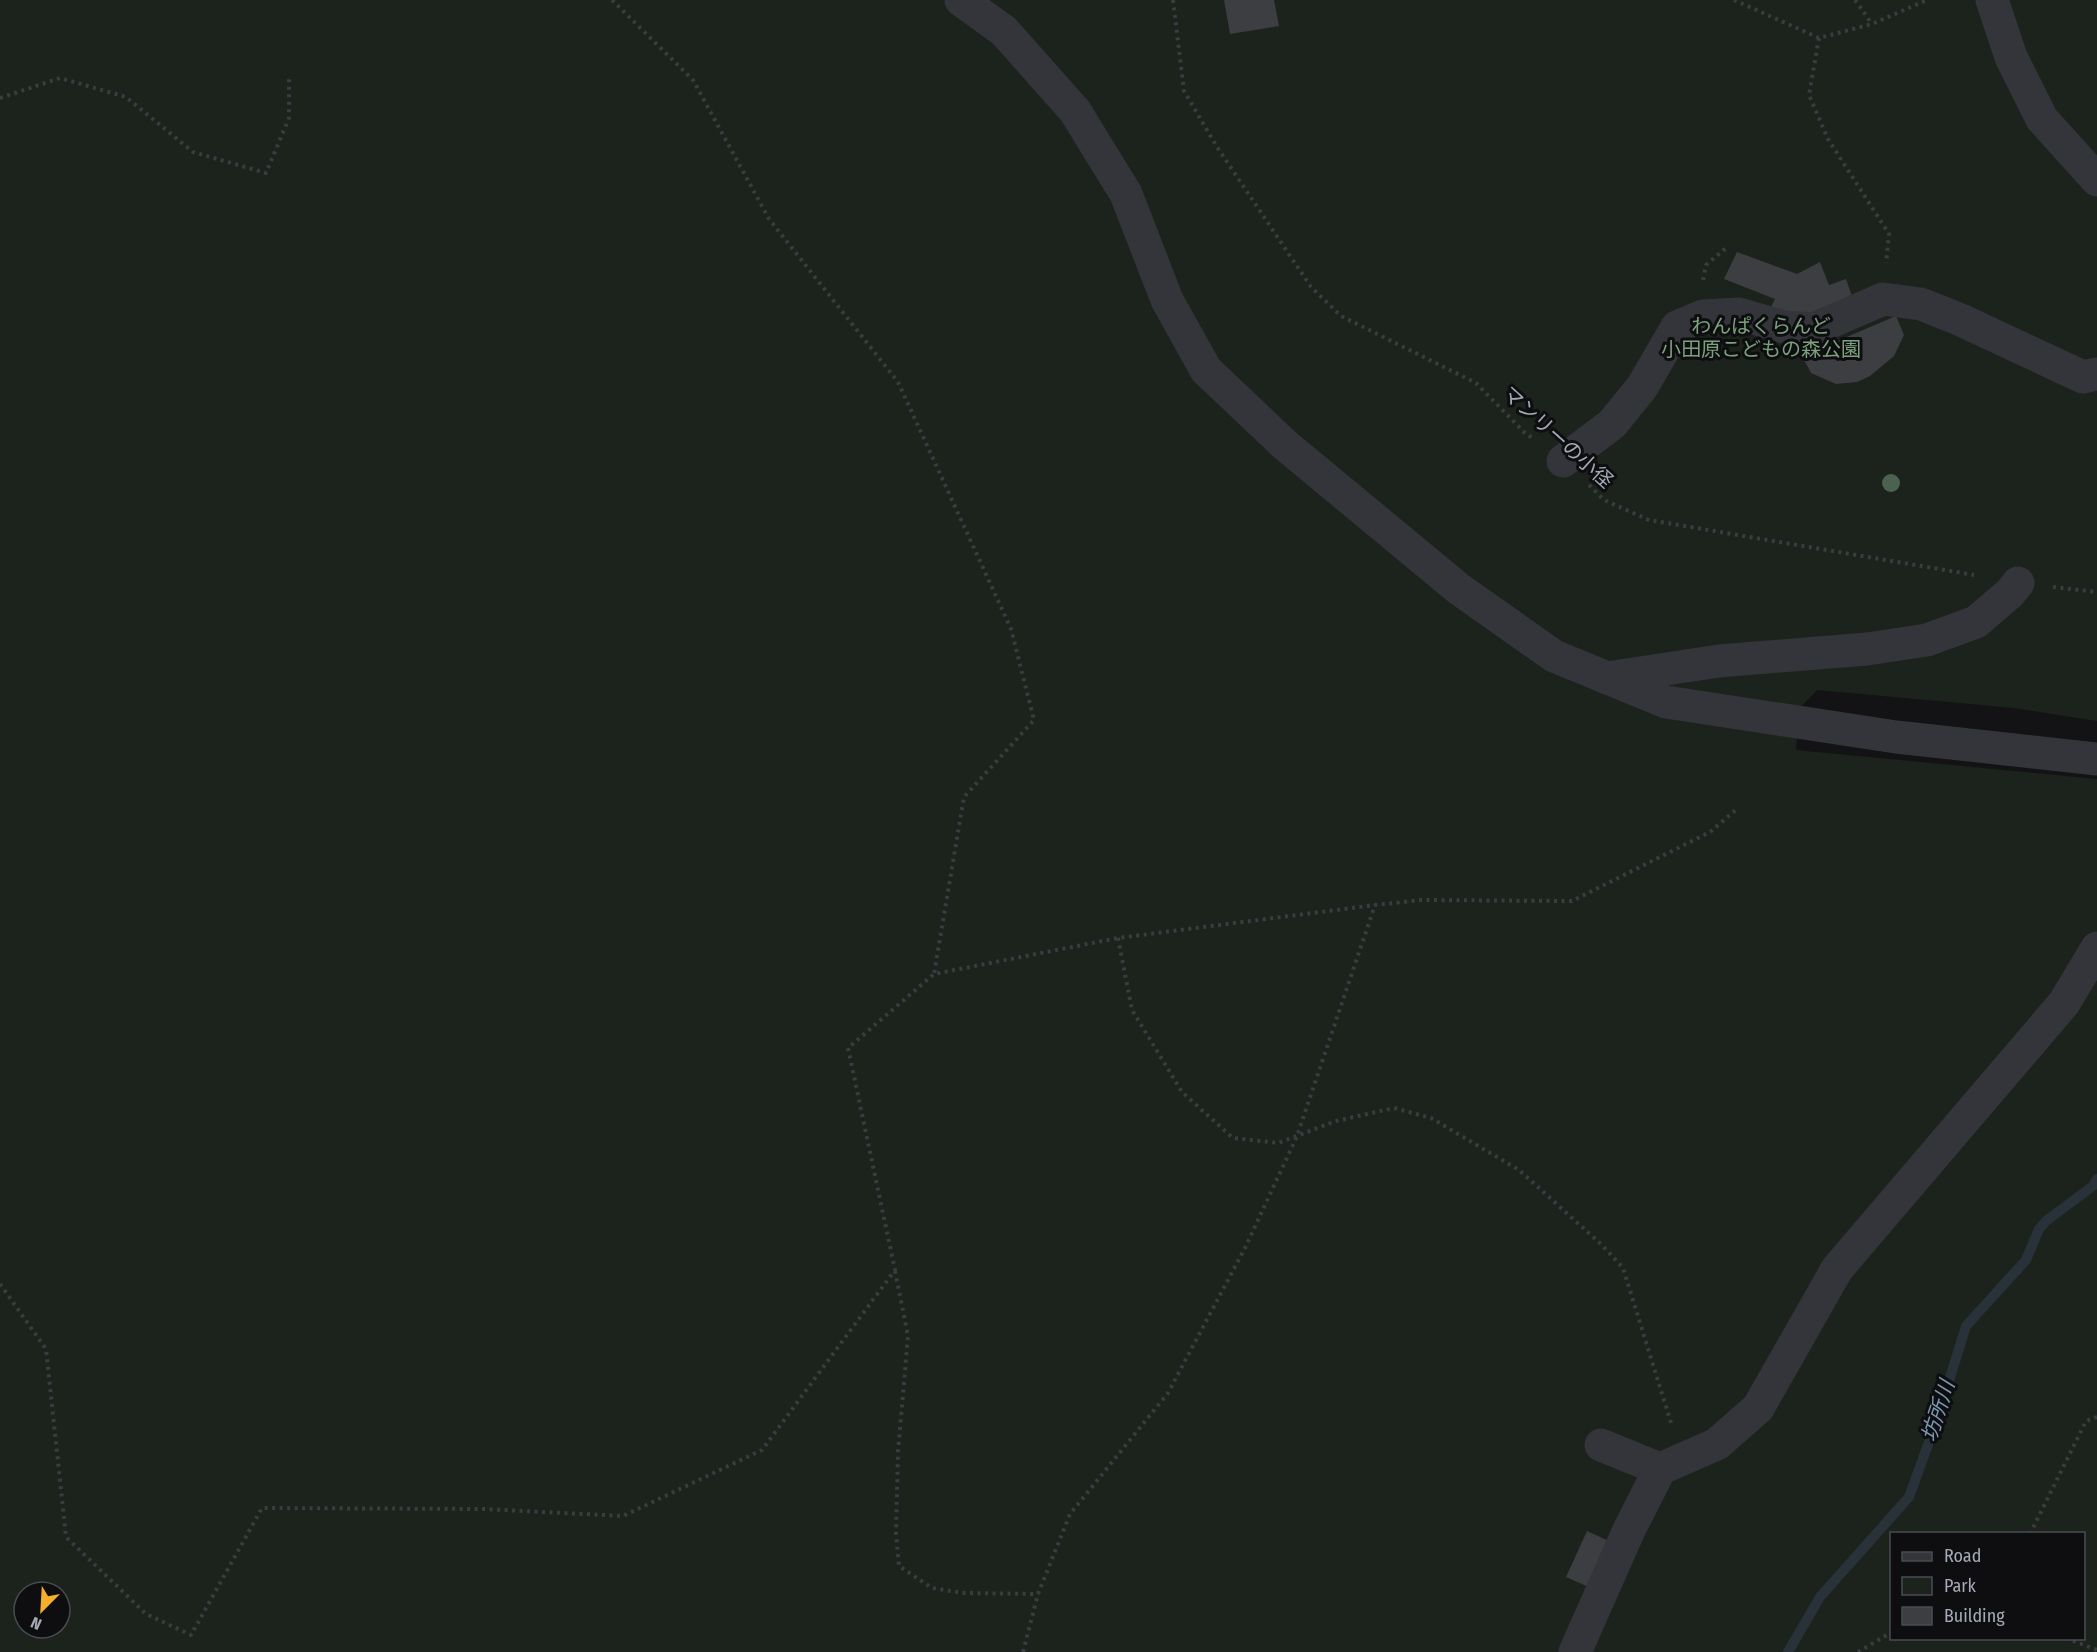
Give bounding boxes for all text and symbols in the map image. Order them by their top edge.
park label: わんぱくらんど 小田原こどもの森公園 [1661,314,1861,361]
street label: マンリーの小径 [1498,381,1618,493]
water label: 坊所川 [1916,1375,1961,1445]
legend [1890,1532,2085,1640]
text: Road [1944,1545,1981,1567]
text: Park [1944,1575,1977,1597]
north arrow [12,1580,72,1640]
text: Building [1944,1605,2005,1627]
text: N [28,1613,44,1634]

